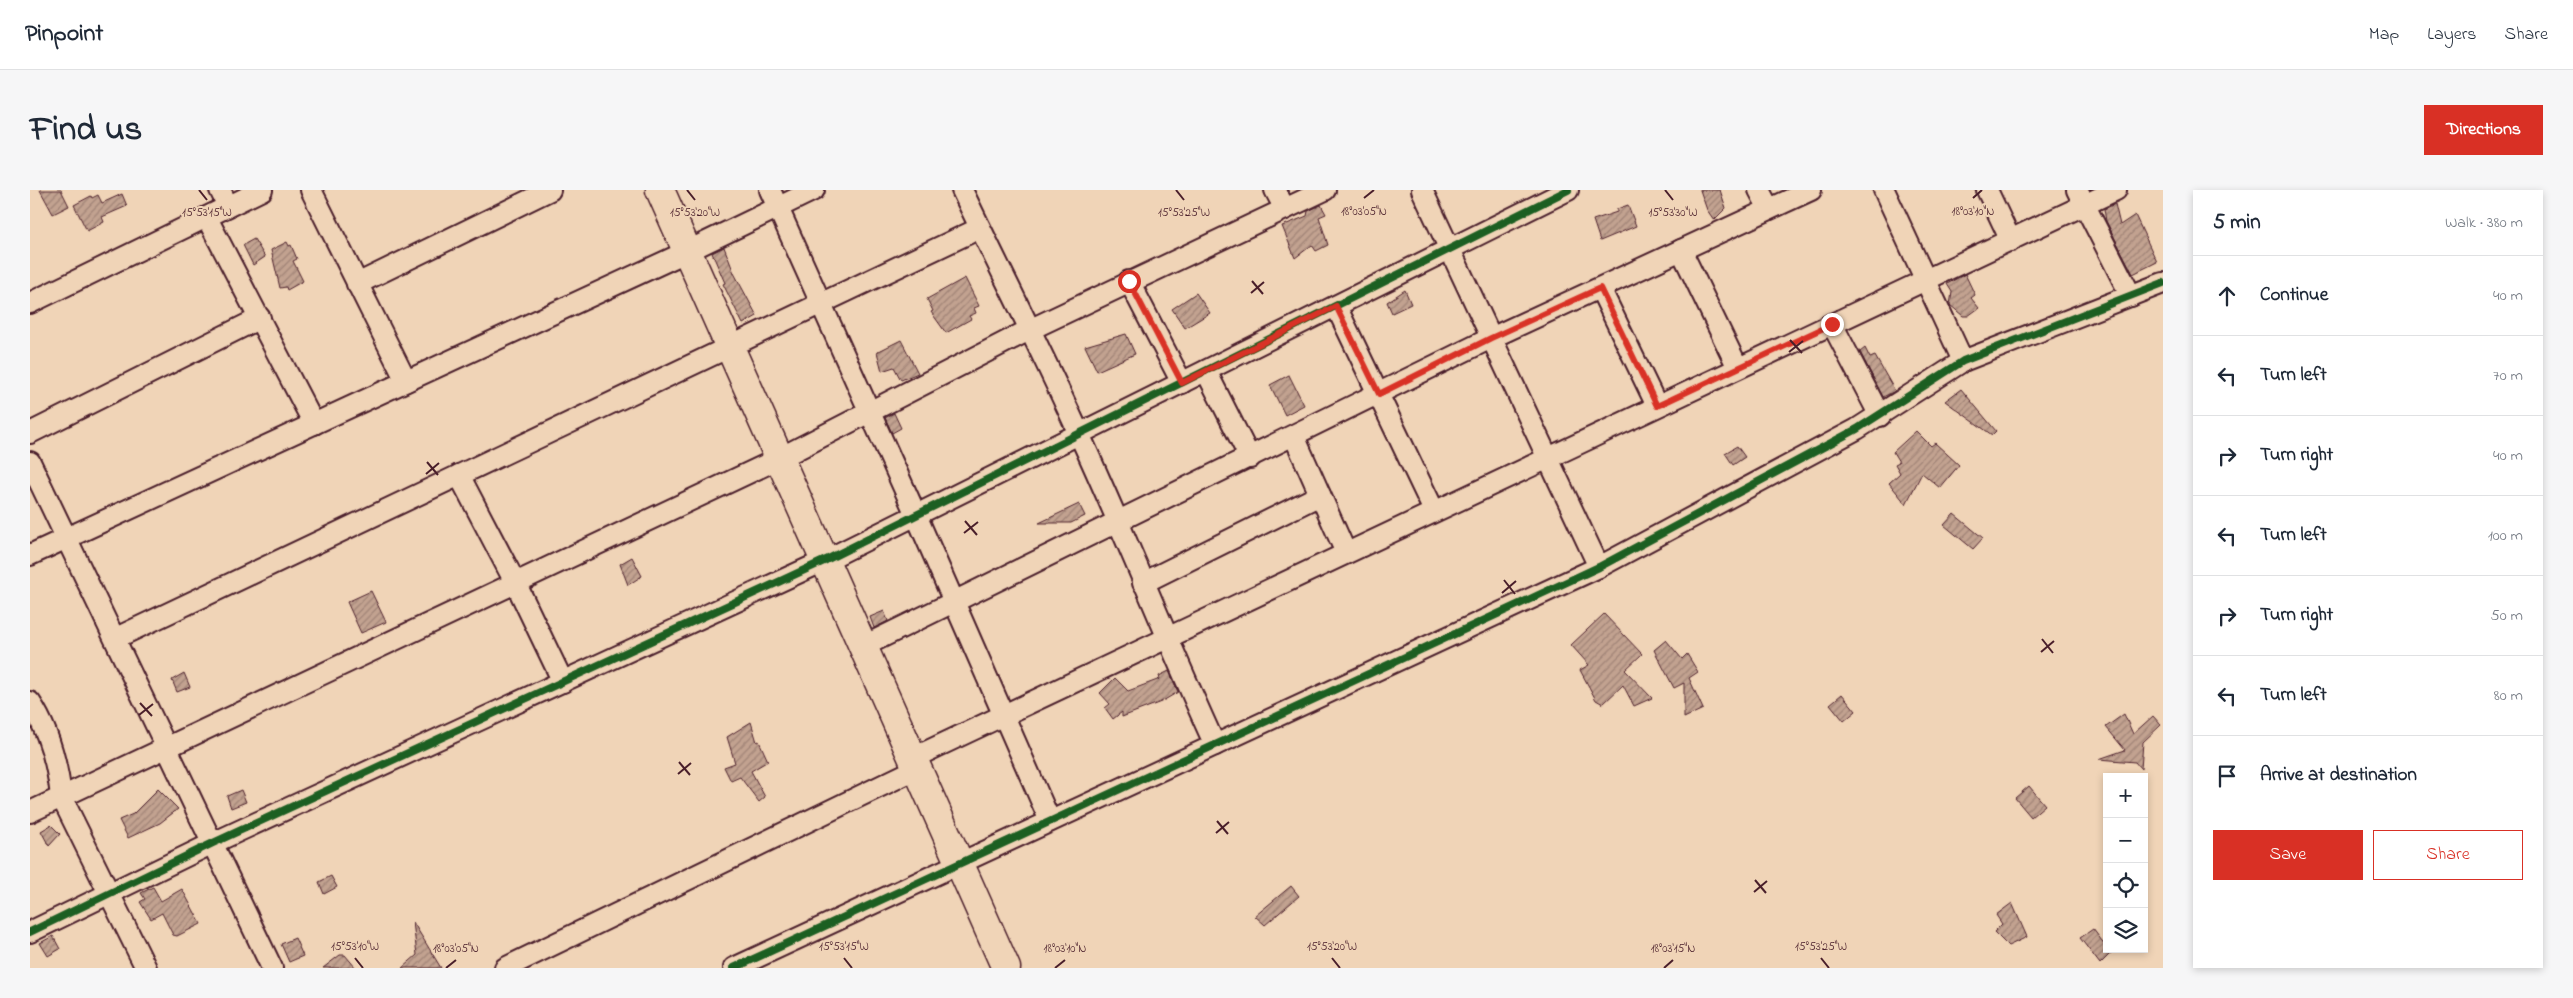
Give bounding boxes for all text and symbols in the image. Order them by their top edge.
text: Pinpoint [25,17,103,52]
text: Map [2369,22,2399,48]
text: Layers [2427,22,2477,48]
text: Share [2505,22,2548,48]
text: Find us [30,105,142,156]
button: Directions [2424,105,2543,155]
text: 18°03'05"N [1341,203,1387,221]
text: 18°03'10"N [1952,203,1994,221]
text: 15°53'15"W [182,204,232,222]
text: 15°53'20"W [670,204,720,222]
text: 15°53'25"W [1158,204,1210,222]
text: 15°53'30"W [1648,204,1698,222]
text: 5 min [2213,208,2261,238]
text: Walk · 380 m [2445,211,2523,235]
route start [1118,270,1141,293]
icon: ahead [2213,282,2241,310]
text: Continue [2260,282,2328,309]
text: 40 m [2493,284,2523,308]
route end [1821,313,1844,336]
icon: left [2213,362,2241,390]
text: Turn left [2260,362,2327,389]
text: 70 m [2493,364,2523,388]
icon: right [2213,442,2241,470]
text: Turn right [2260,442,2333,469]
text: 40 m [2493,444,2523,468]
icon: left [2213,522,2241,550]
text: Turn left [2260,522,2327,549]
text: 100 m [2488,524,2523,548]
icon: right [2213,602,2241,630]
text: Turn right [2260,602,2333,629]
text: 50 m [2491,604,2523,628]
icon: left [2213,682,2241,710]
text: Turn left [2260,682,2327,709]
text: 80 m [2494,684,2523,708]
icon: arrive [2213,762,2241,790]
text: Arrive at destination [2260,762,2417,789]
map controls [2103,773,2148,953]
button: + [2103,773,2148,818]
button: − [2103,818,2148,863]
button: Save [2213,830,2363,880]
button: Share [2373,830,2523,880]
button: locate [2103,863,2148,908]
button: layers [2103,908,2148,953]
text: 15°53'10"W [331,938,379,956]
text: 15°53'15"W [819,938,869,956]
text: 15°53'20"W [1307,938,1357,956]
text: 15°53'25"W [1795,938,1847,956]
text: 18°03'05"N [433,940,479,958]
text: 18°03'10"N [1044,940,1086,958]
text: 18°03'15"N [1651,940,1695,958]

